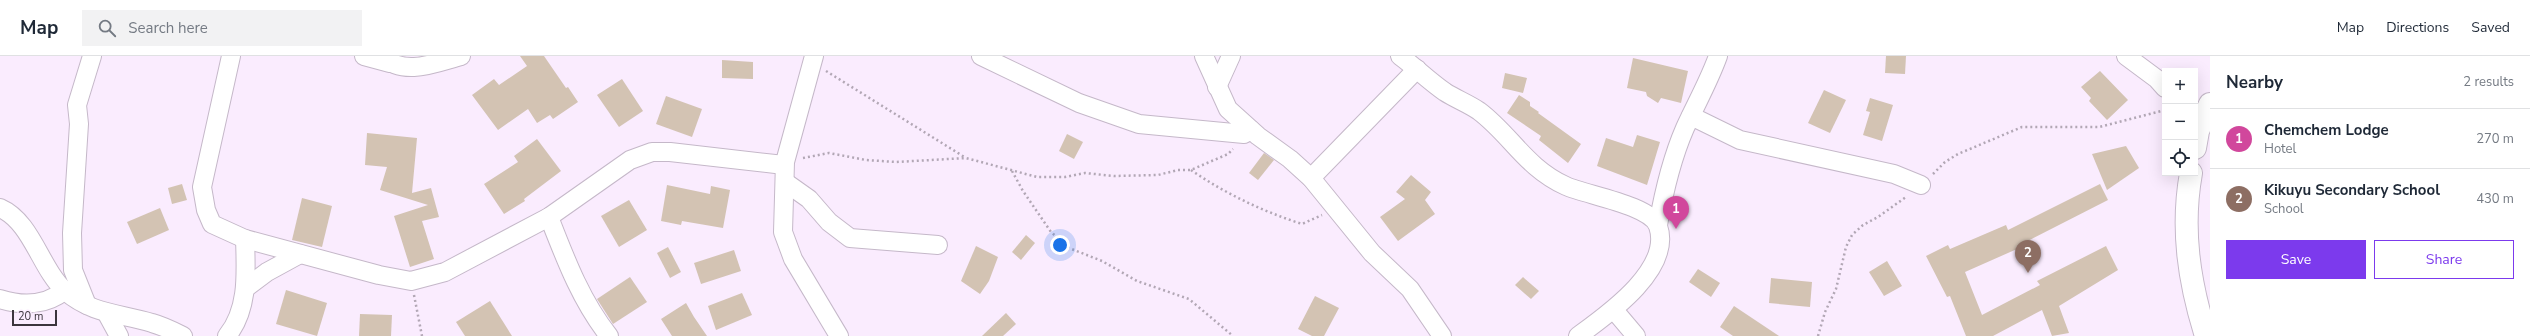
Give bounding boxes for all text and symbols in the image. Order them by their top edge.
search box [82,10,362,46]
text: Map [20,15,58,41]
icon: search [96,17,118,39]
text: Search here [128,18,208,38]
text: Map [2337,18,2364,37]
text: Directions [2386,18,2449,37]
text: Saved [2471,18,2510,37]
map controls [2162,68,2198,176]
button: + [2162,68,2198,104]
text: Nearby [2226,71,2283,94]
text: 2 results [2463,73,2514,91]
button: − [2162,104,2198,140]
text: Chemchem Lodge [2264,120,2389,140]
text: 1 [2235,130,2243,148]
text: 270 m [2476,130,2514,148]
button: locate [2162,140,2198,176]
text: Hotel [2264,140,2296,158]
text: Kikuyu Secondary School [2264,180,2440,200]
text: 2 [2235,190,2243,208]
text: 430 m [2476,190,2514,208]
pin: 1 [1663,196,1689,229]
text: School [2264,200,2304,218]
your location [1050,235,1070,255]
pin: 2 [2015,240,2041,273]
button: Save [2226,240,2366,279]
button: Share [2374,240,2514,279]
scale bar [12,308,57,327]
text: 20 m [18,309,43,324]

